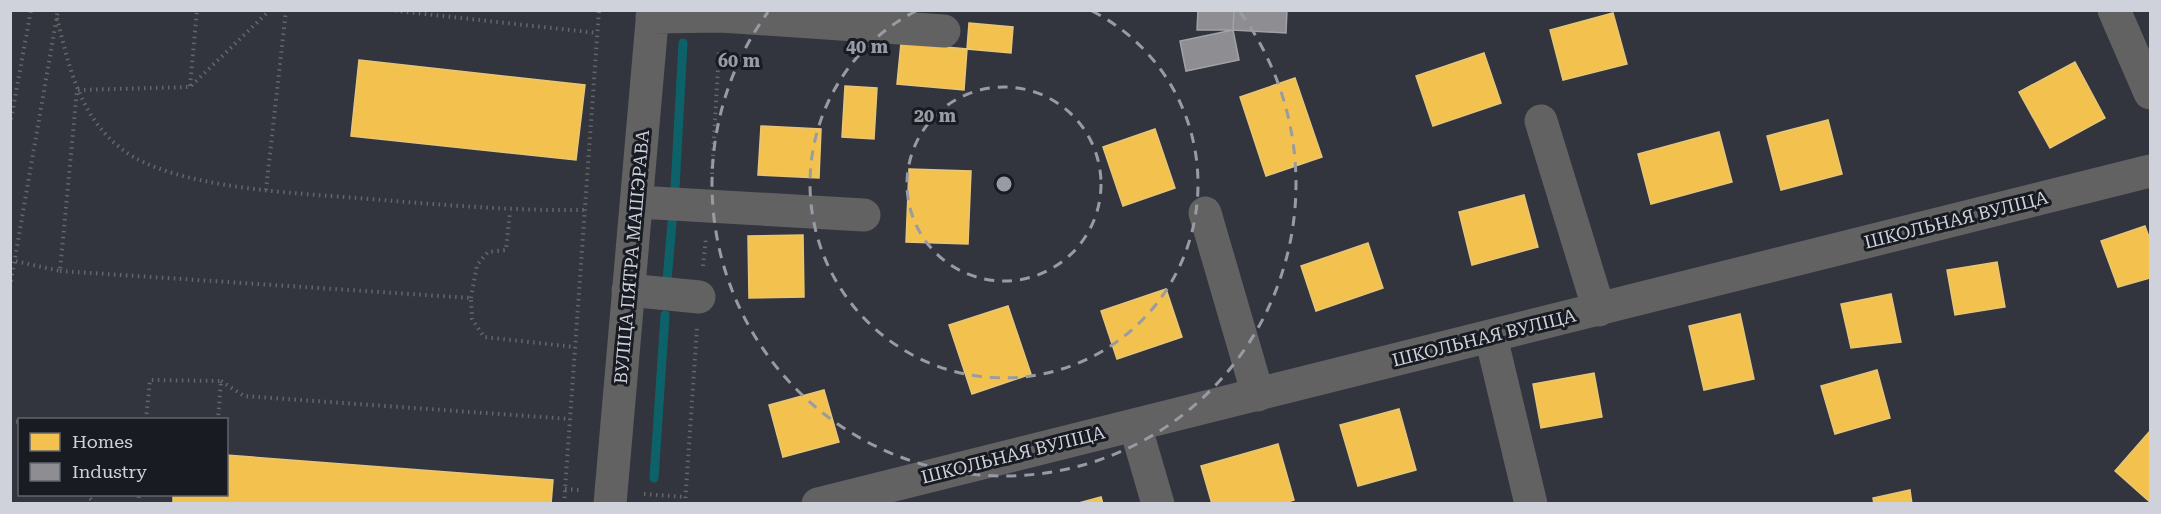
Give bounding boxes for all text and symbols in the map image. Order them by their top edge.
text: 40 m [846,36,889,57]
text: 60 m [718,50,761,71]
text: 20 m [914,105,957,126]
street label: ВУЛІЦА ПЯТРА МАШЭРАВА [610,129,653,385]
centre of rings [994,174,1014,194]
street label: ШКОЛЬНАЯ ВУЛІЦА [1862,186,2050,253]
street label: ШКОЛЬНАЯ ВУЛІЦА [1390,304,1578,371]
legend [18,418,228,496]
street label: ШКОЛЬНАЯ ВУЛІЦА [919,421,1107,488]
text: Homes [72,431,133,452]
text: Industry [72,461,147,482]

